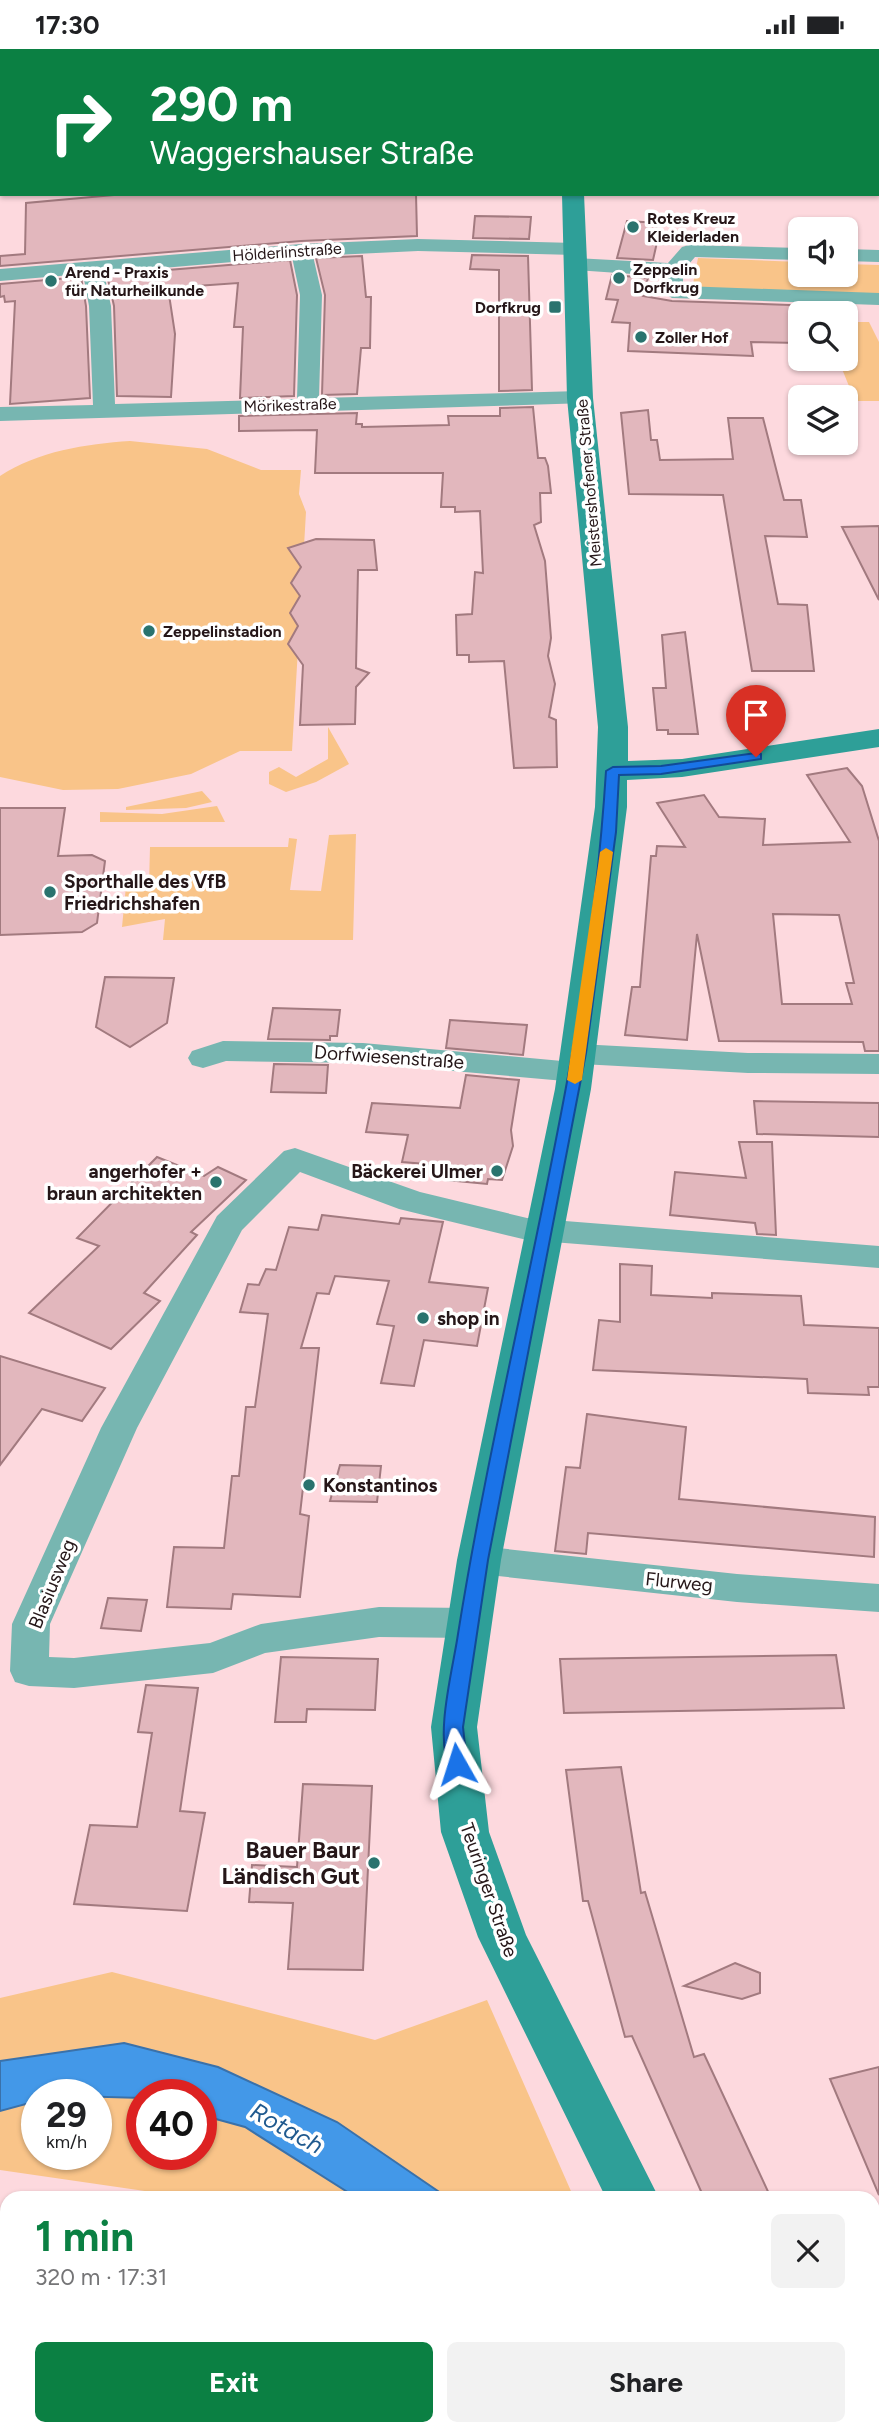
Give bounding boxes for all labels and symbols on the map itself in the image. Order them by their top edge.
place label: Rotes Kreuz Kleiderladen [647,209,739,246]
marker: Rotes Kreuz Kleiderladen [625,219,641,235]
street label: Hölderlinstraße [232,239,342,265]
place label: Zeppelin Dorfkrug [633,260,699,297]
place label: Arend - Praxis für Naturheilkunde [65,263,204,300]
marker: Zeppelin Dorfkrug [611,270,627,286]
marker: Arend - Praxis für Naturheilkunde [43,273,59,289]
place label: Dorfkrug [475,298,541,317]
marker: Dorfkrug [547,299,563,315]
place label: Zoller Hof [655,328,729,347]
marker: Zoller Hof [633,329,649,345]
street label: Mörikestraße [243,394,337,416]
street label: Meistershofener Straße [572,398,606,568]
place label: Zeppelinstadion [163,622,282,641]
marker: Zeppelinstadion [141,623,157,639]
pin [726,685,786,757]
place label: Sporthalle des VfB Friedrichshafen [64,870,226,915]
marker: Sporthalle des VfB Friedrichshafen [42,884,58,900]
street label: Dorfwiesenstraße [313,1040,465,1074]
place label: angerhofer + braun architekten [47,1160,202,1205]
place label: Bäckerei Ulmer [351,1160,483,1183]
marker: Bäckerei Ulmer [489,1163,505,1179]
marker: angerhofer + braun architekten [208,1174,224,1190]
place label: shop in [437,1307,499,1330]
marker: shop in [415,1310,431,1326]
place label: Konstantinos [323,1474,438,1497]
marker: Konstantinos [301,1477,317,1493]
street label: Blasiusweg [24,1536,80,1632]
street label: Flurweg [644,1567,714,1597]
position arrow [420,1727,494,1801]
street label: Teuringer Straße [455,1820,523,1960]
place label: Bauer Baur Ländisch Gut [221,1836,360,1890]
marker: Bauer Baur Ländisch Gut [366,1855,382,1871]
speed limit sign: 40 [126,2079,217,2170]
water label: Rotach [246,2096,328,2160]

